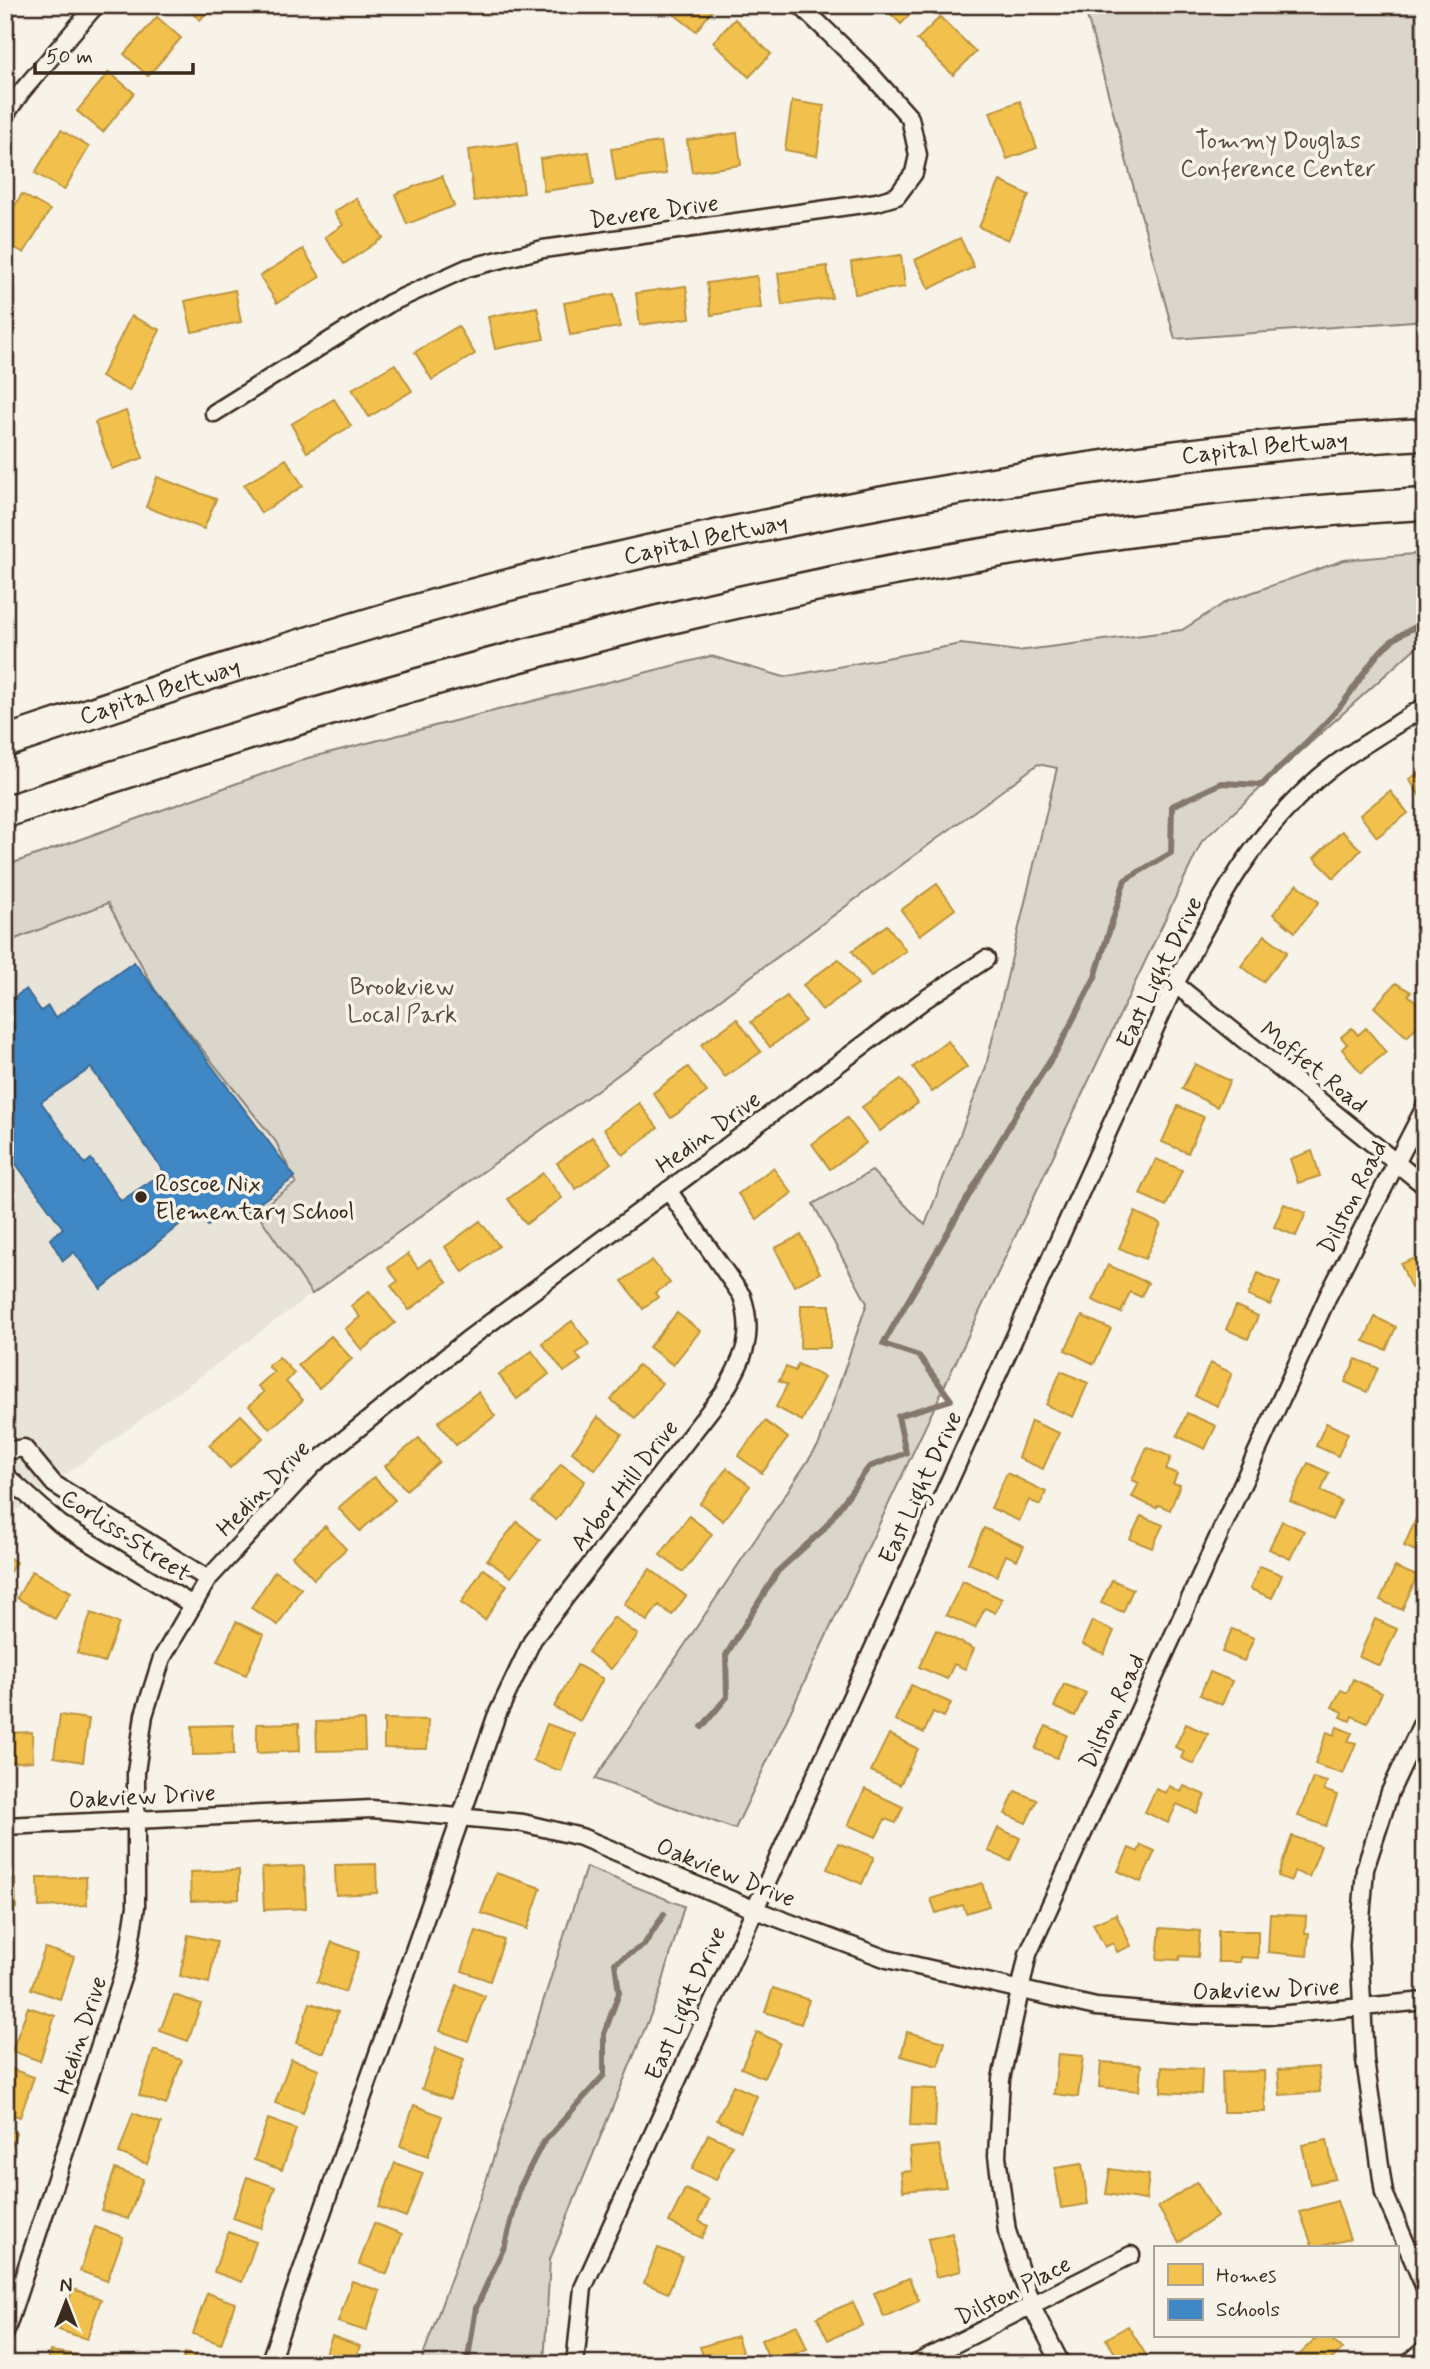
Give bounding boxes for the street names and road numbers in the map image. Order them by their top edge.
street label: Devere Drive [588,188,721,237]
street label: Capital Beltway [1180,425,1349,472]
street label: Capital Beltway [621,507,791,573]
street label: Capital Beltway [76,651,244,733]
street label: East Light Drive [1110,892,1213,1055]
street label: Moffet Road [1253,1015,1373,1121]
street label: Hedin Drive [650,1085,768,1182]
street label: Dilston Road [1312,1136,1395,1260]
street label: East Light Drive [872,1406,973,1570]
street label: Arbor Hill Drive [564,1414,686,1558]
street label: Hedin Drive [210,1434,318,1544]
street label: Corliss Street [54,1483,196,1590]
street label: Dilston Road [1073,1649,1153,1774]
street label: Oakview Drive [68,1778,216,1817]
street label: Oakview Drive [651,1831,800,1915]
street label: East Light Drive [639,1922,737,2087]
street label: Hedin Drive [48,1972,115,2099]
street label: Oakview Drive [1192,1972,1340,2009]
street label: Dilston Place [951,2249,1076,2334]

